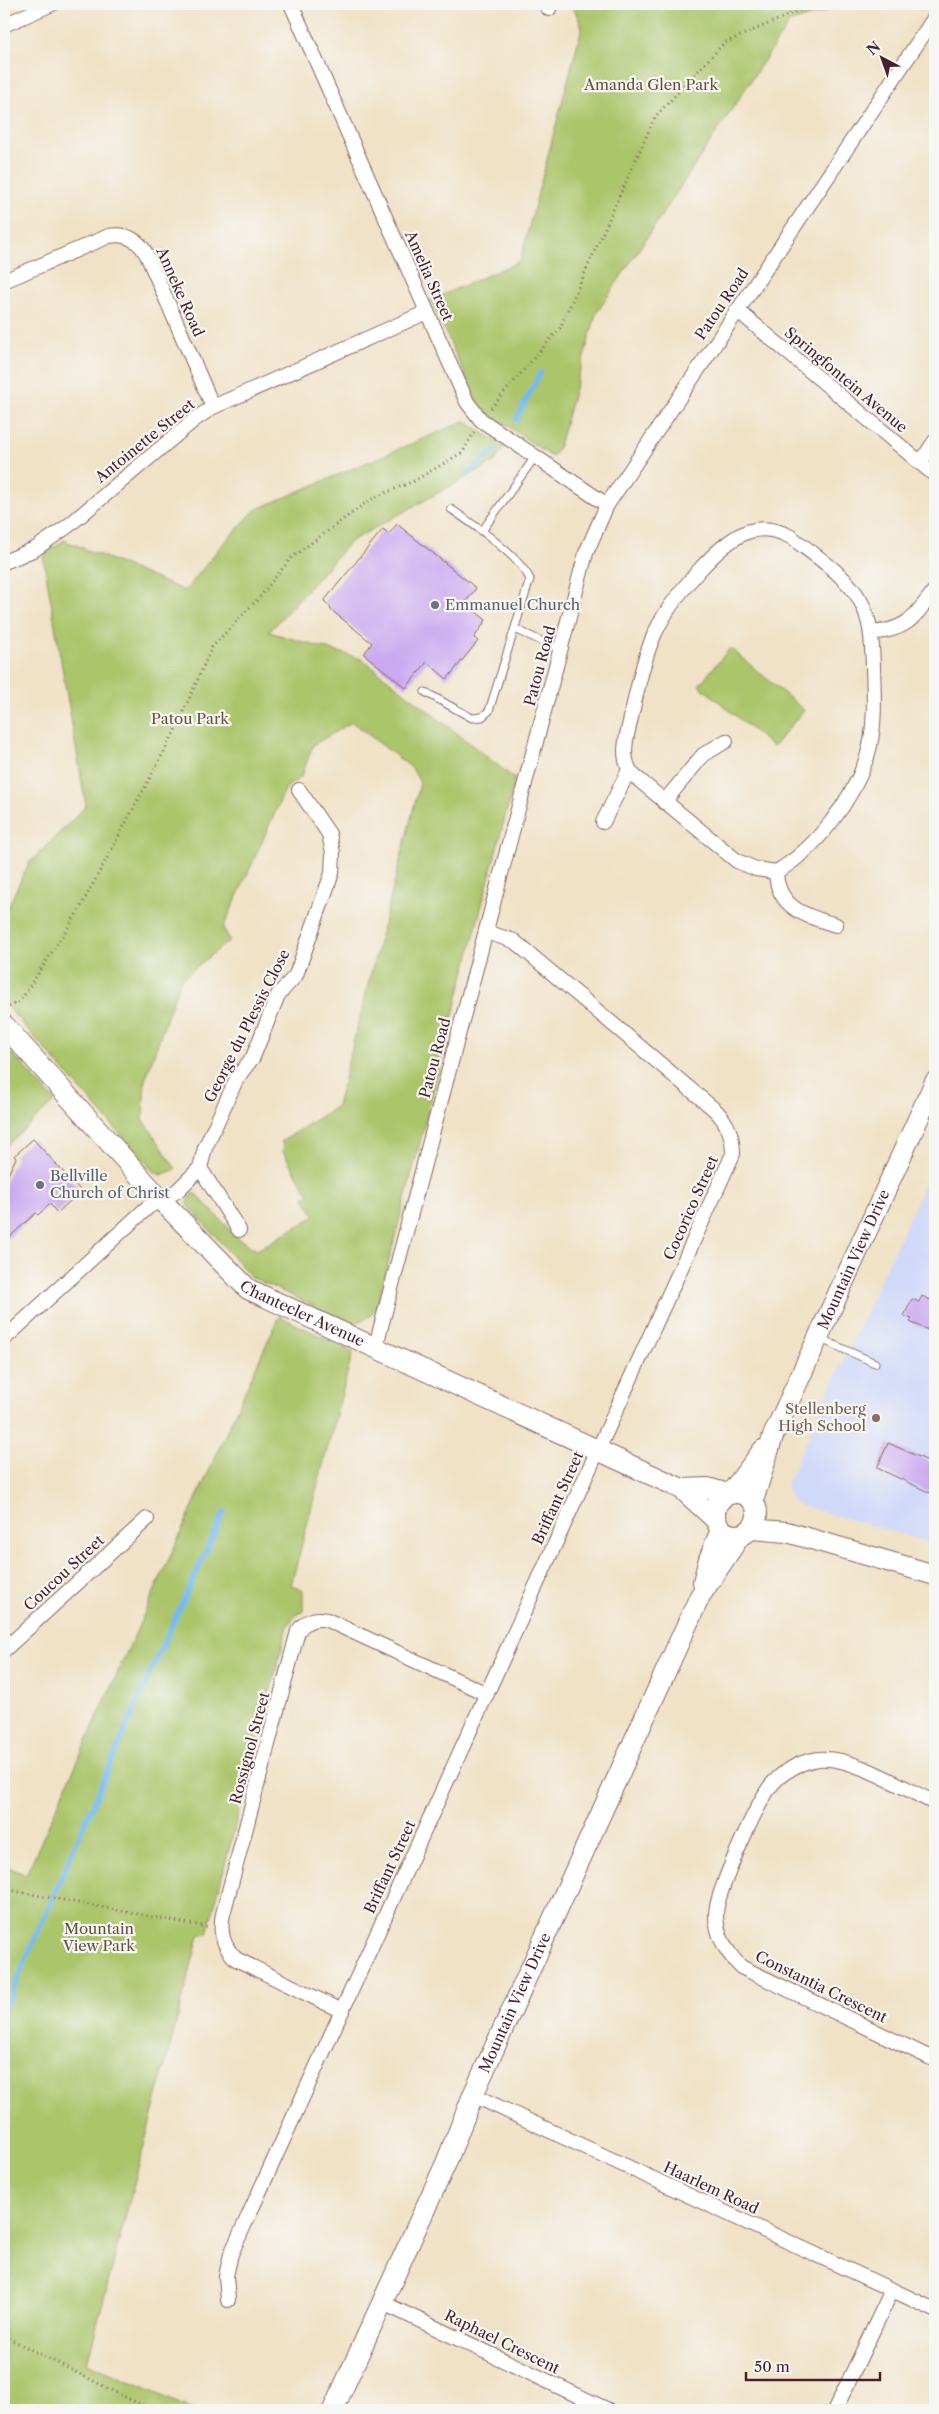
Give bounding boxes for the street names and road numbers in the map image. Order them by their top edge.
street label: Amelia Street [401,227,458,324]
street label: Anneke Road [152,243,209,339]
street label: Patou Road [691,264,753,343]
street label: Springfontein Avenue [781,323,912,437]
street label: Antoinette Street [90,394,199,487]
street label: Patou Road [520,624,559,708]
street label: George du Plessis Close [200,946,294,1106]
street label: Patou Road [415,1016,454,1100]
street label: Cocorico Street [659,1152,722,1263]
street label: Mountain View Drive [813,1186,893,1332]
street label: Chantecler Avenue [236,1276,368,1350]
street label: Briffant Street [528,1447,588,1547]
street label: Coucou Street [20,1530,108,1615]
street label: Rossignol Street [225,1689,274,1806]
street label: Briffant Street [360,1816,420,1916]
street label: Mountain View Drive [474,1930,555,2076]
street label: Constantia Crescent [752,1946,891,2027]
street label: Haarlem Road [661,2157,762,2218]
street label: Raphael Crescent [441,2305,564,2378]

